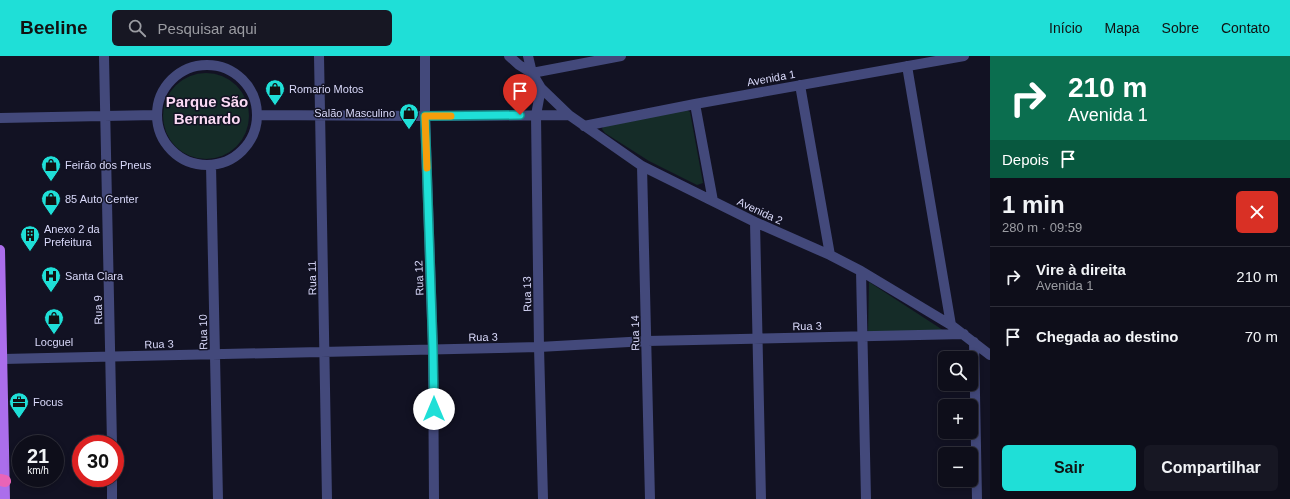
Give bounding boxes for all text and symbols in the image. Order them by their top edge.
search box [112,10,392,46]
text: Beeline [20,17,88,38]
icon: search [126,17,148,39]
text: Pesquisar aqui [158,20,257,37]
text: Início [1049,20,1083,36]
text: Mapa [1105,20,1140,36]
text: Sobre [1162,20,1199,36]
text: Contato [1221,20,1270,36]
street label: Avenida 1 [746,68,796,88]
icon: right [1002,72,1054,124]
text: 210 m [1068,72,1147,103]
pin [503,74,537,115]
shop icon: Romario Motos [264,78,286,106]
icon: arrive [509,80,531,102]
place label: Romario Motos [289,83,364,95]
district label: Parque São Bernardo [166,93,248,127]
shop icon: Salão Masculino [398,102,420,130]
text: Avenida 1 [1068,105,1148,125]
place label: Salão Masculino [314,107,395,119]
icon: arrive [1057,148,1079,170]
text: Depois [1002,151,1049,168]
shop icon: Feirão dos Pneus [40,154,62,182]
place label: Feirão dos Pneus [65,159,152,171]
shop icon: 85 Auto Center [40,188,62,216]
text: 1 min [1002,191,1065,218]
button: close [1236,191,1278,233]
place label: 85 Auto Center [65,193,139,205]
street label: Avenida 2 [735,195,785,227]
text: 280 m · 09:59 [1002,220,1082,235]
place label: Anexo 2 da Prefeitura [44,223,101,248]
building icon: Anexo 2 da Prefeitura [19,224,41,252]
street label: Rua 12 [412,260,426,296]
street label: Rua 11 [306,261,318,295]
text: Vire à direita [1036,261,1126,278]
hospital icon: Santa Clara [40,265,62,293]
icon: right [1002,266,1024,288]
text: 210 m [1236,268,1278,285]
place label: Santa Clara [65,270,124,282]
street label: Rua 13 [521,276,533,312]
text: Avenida 1 [1036,278,1094,293]
street label: Rua 9 [92,295,104,325]
shop icon: Locguel [43,307,65,335]
street label: Rua 10 [197,314,209,350]
street label: Rua 14 [629,315,641,351]
street label: Rua 3 [792,320,822,332]
icon: arrive [1002,326,1024,348]
text: Chegada ao destino [1036,328,1179,345]
text: 70 m [1245,328,1278,345]
street label: Rua 3 [468,331,498,343]
place label: Locguel [35,336,73,348]
street label: Rua 3 [144,337,174,351]
map controls [938,351,978,487]
button: search [938,351,978,391]
position arrow [413,388,455,430]
office icon: Focus [8,391,30,419]
place label: Focus [33,396,63,408]
button: + [938,399,978,439]
speed limit sign: 30 [72,435,124,487]
text: 21 [27,445,49,467]
button: Sair [1002,445,1136,491]
button: Compartilhar [1144,445,1278,491]
button: − [938,447,978,487]
text: km/h [27,465,49,476]

